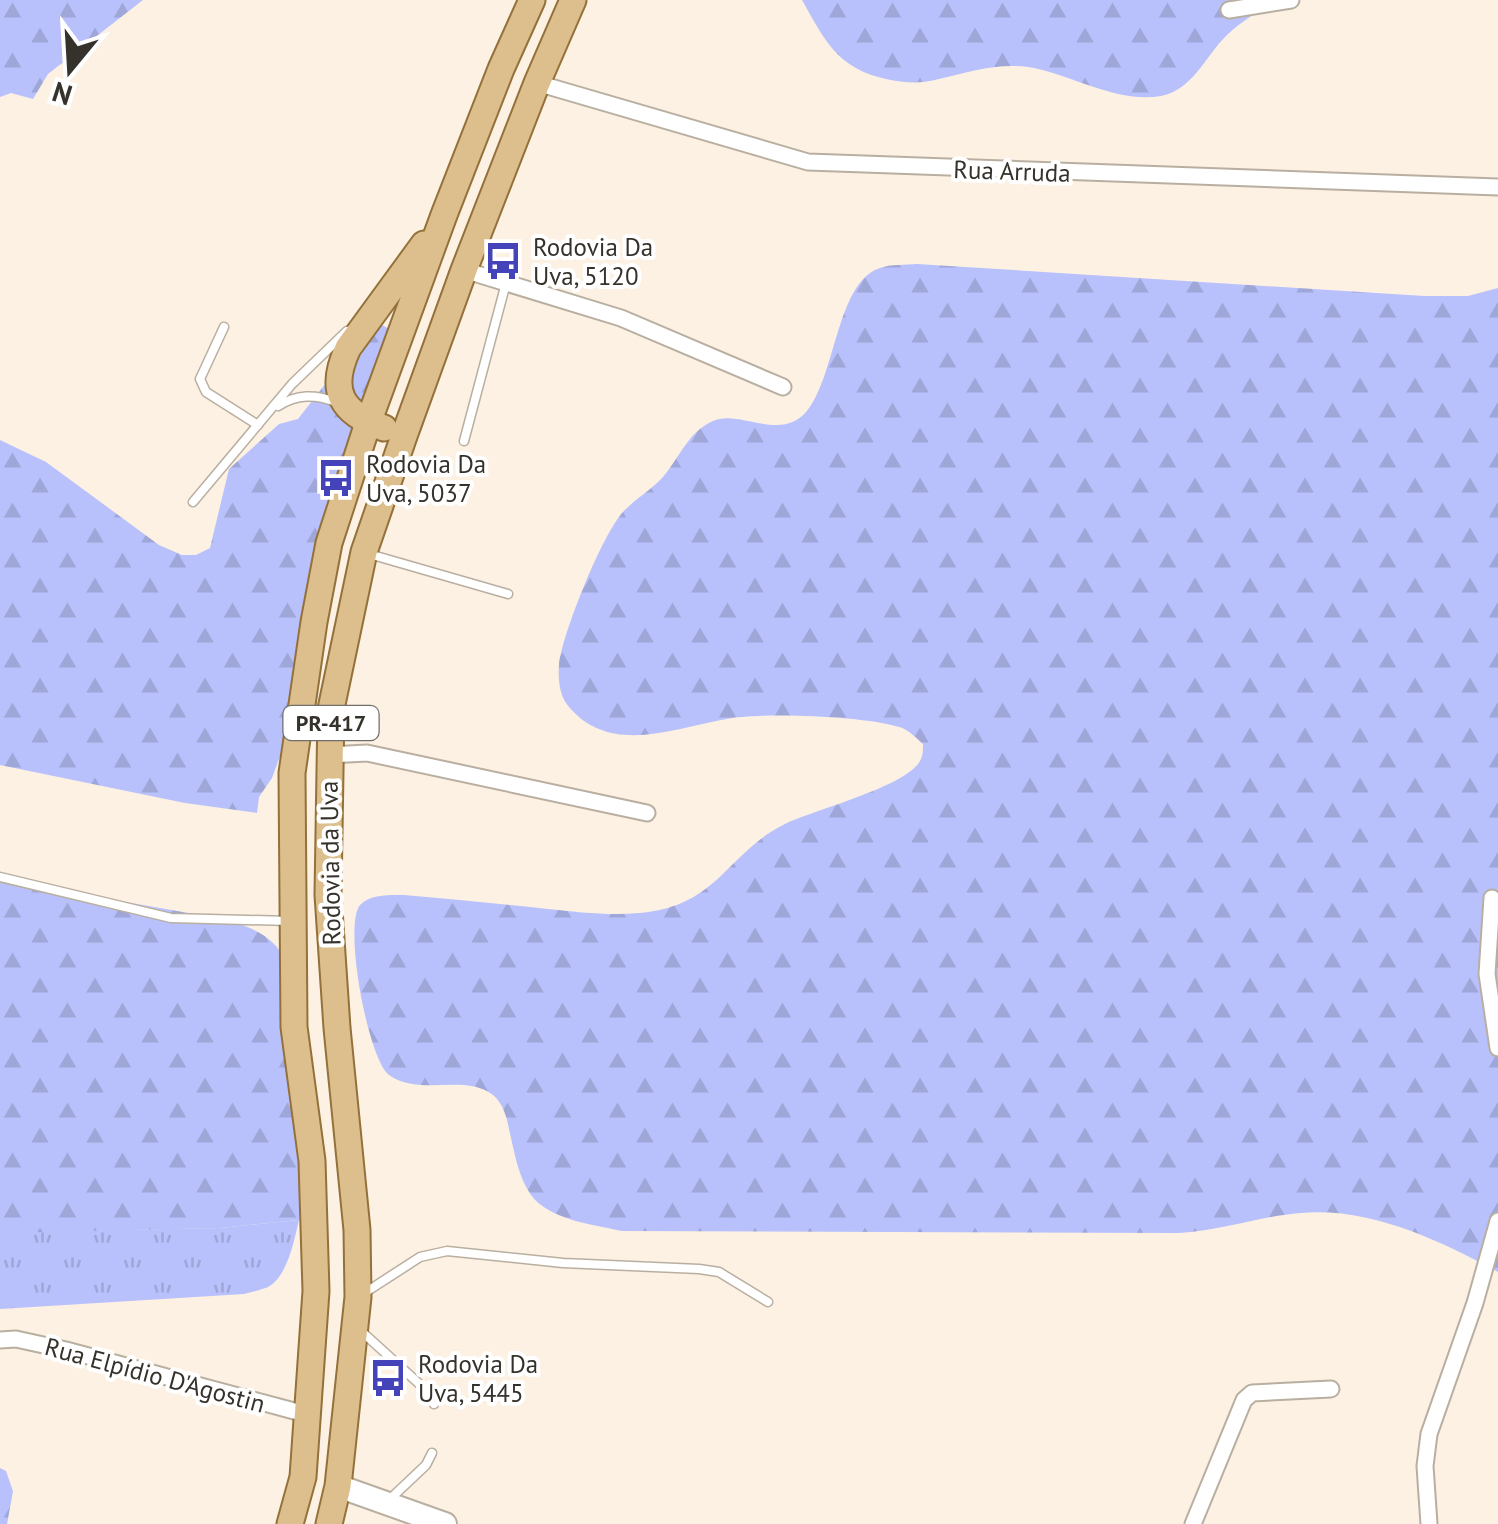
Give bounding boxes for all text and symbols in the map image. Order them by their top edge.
north arrow [20,20,120,120]
text: N [48,74,77,115]
street label: Rua Arruda [953,153,1071,189]
place label: Rodovia Da Uva, 5120 [533,231,653,292]
bus stop icon: Rodovia Da Uva, 5120 [482,240,524,282]
place label: Rodovia Da Uva, 5037 [366,448,486,509]
bus stop icon: Rodovia Da Uva, 5037 [315,457,357,499]
road number: PR-417 [284,706,378,740]
street label: Rodovia da Uva [313,780,347,946]
street label: Rua Elpídio D'Agostin [41,1330,269,1420]
place label: Rodovia Da Uva, 5445 [418,1348,538,1409]
bus stop icon: Rodovia Da Uva, 5445 [367,1357,409,1399]

